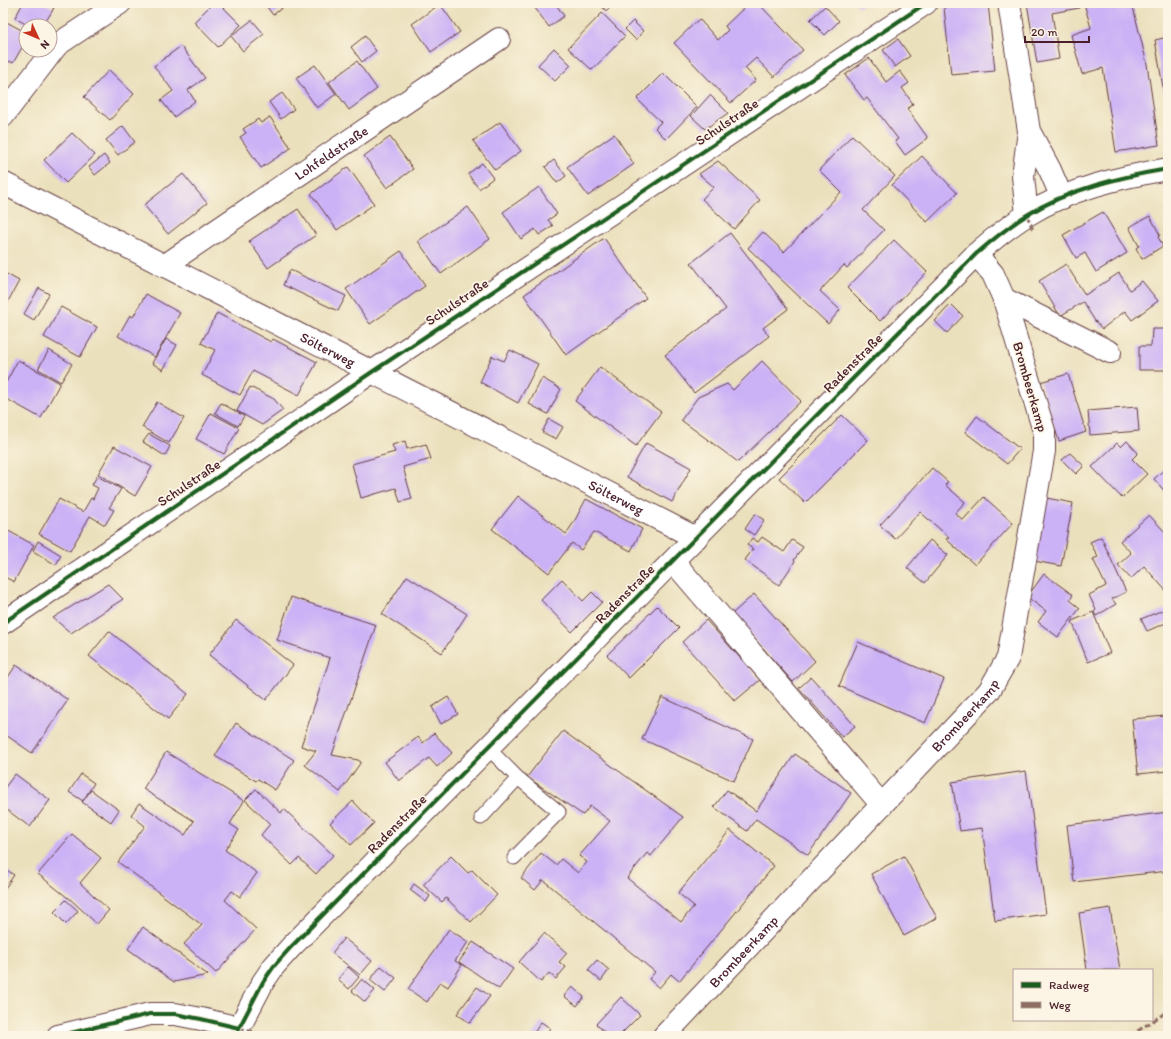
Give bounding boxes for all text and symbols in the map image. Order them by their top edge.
north arrow [18,18,58,58]
scale bar [1025,18,1089,44]
text: 20 m [1031,25,1058,39]
text: N [38,37,52,52]
street label: Schulstraße [692,95,762,149]
street label: Lohfeldstraße [291,122,371,184]
street label: Schulstraße [422,275,492,329]
street label: Sölterweg [297,328,359,371]
street label: Radenstraße [820,330,886,396]
street label: Brombeerkamp [1009,340,1051,434]
street label: Schulstraße [154,456,224,510]
street label: Sölterweg [586,476,648,519]
street label: Radenstraße [592,561,658,627]
street label: Brombeerkamp [928,676,1003,755]
street label: Radenstraße [364,791,430,857]
street label: Brombeerkamp [705,912,782,991]
legend [1013,969,1153,1021]
text: Radweg [1049,978,1090,992]
text: Weg [1049,998,1072,1012]

